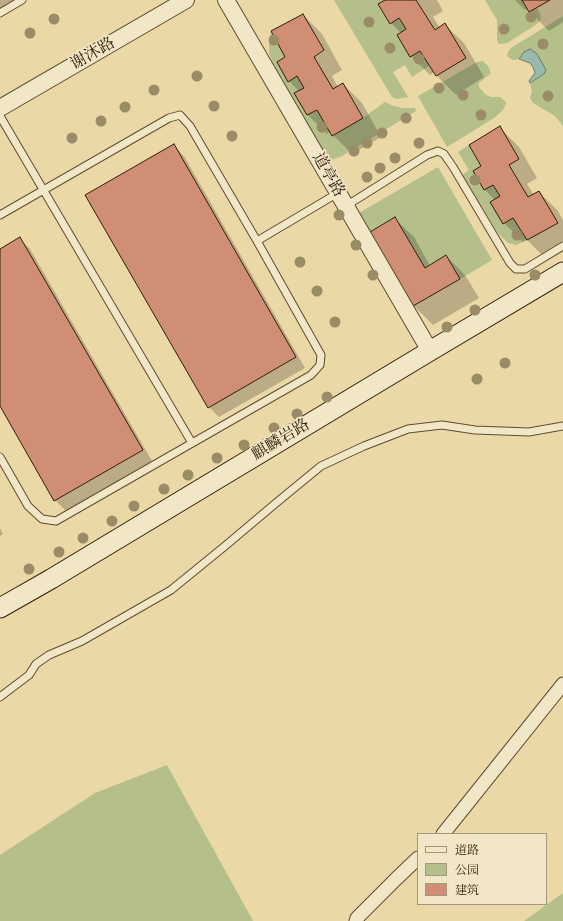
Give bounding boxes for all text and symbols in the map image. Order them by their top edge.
street label: 谢沐路 [67,34,119,74]
street label: 道亭路 [308,149,348,201]
street label: 麒麟岩路 [249,415,313,465]
legend [417,833,547,905]
text: 道路 [455,841,479,858]
text: 公园 [455,861,479,878]
text: 建筑 [455,881,479,898]

